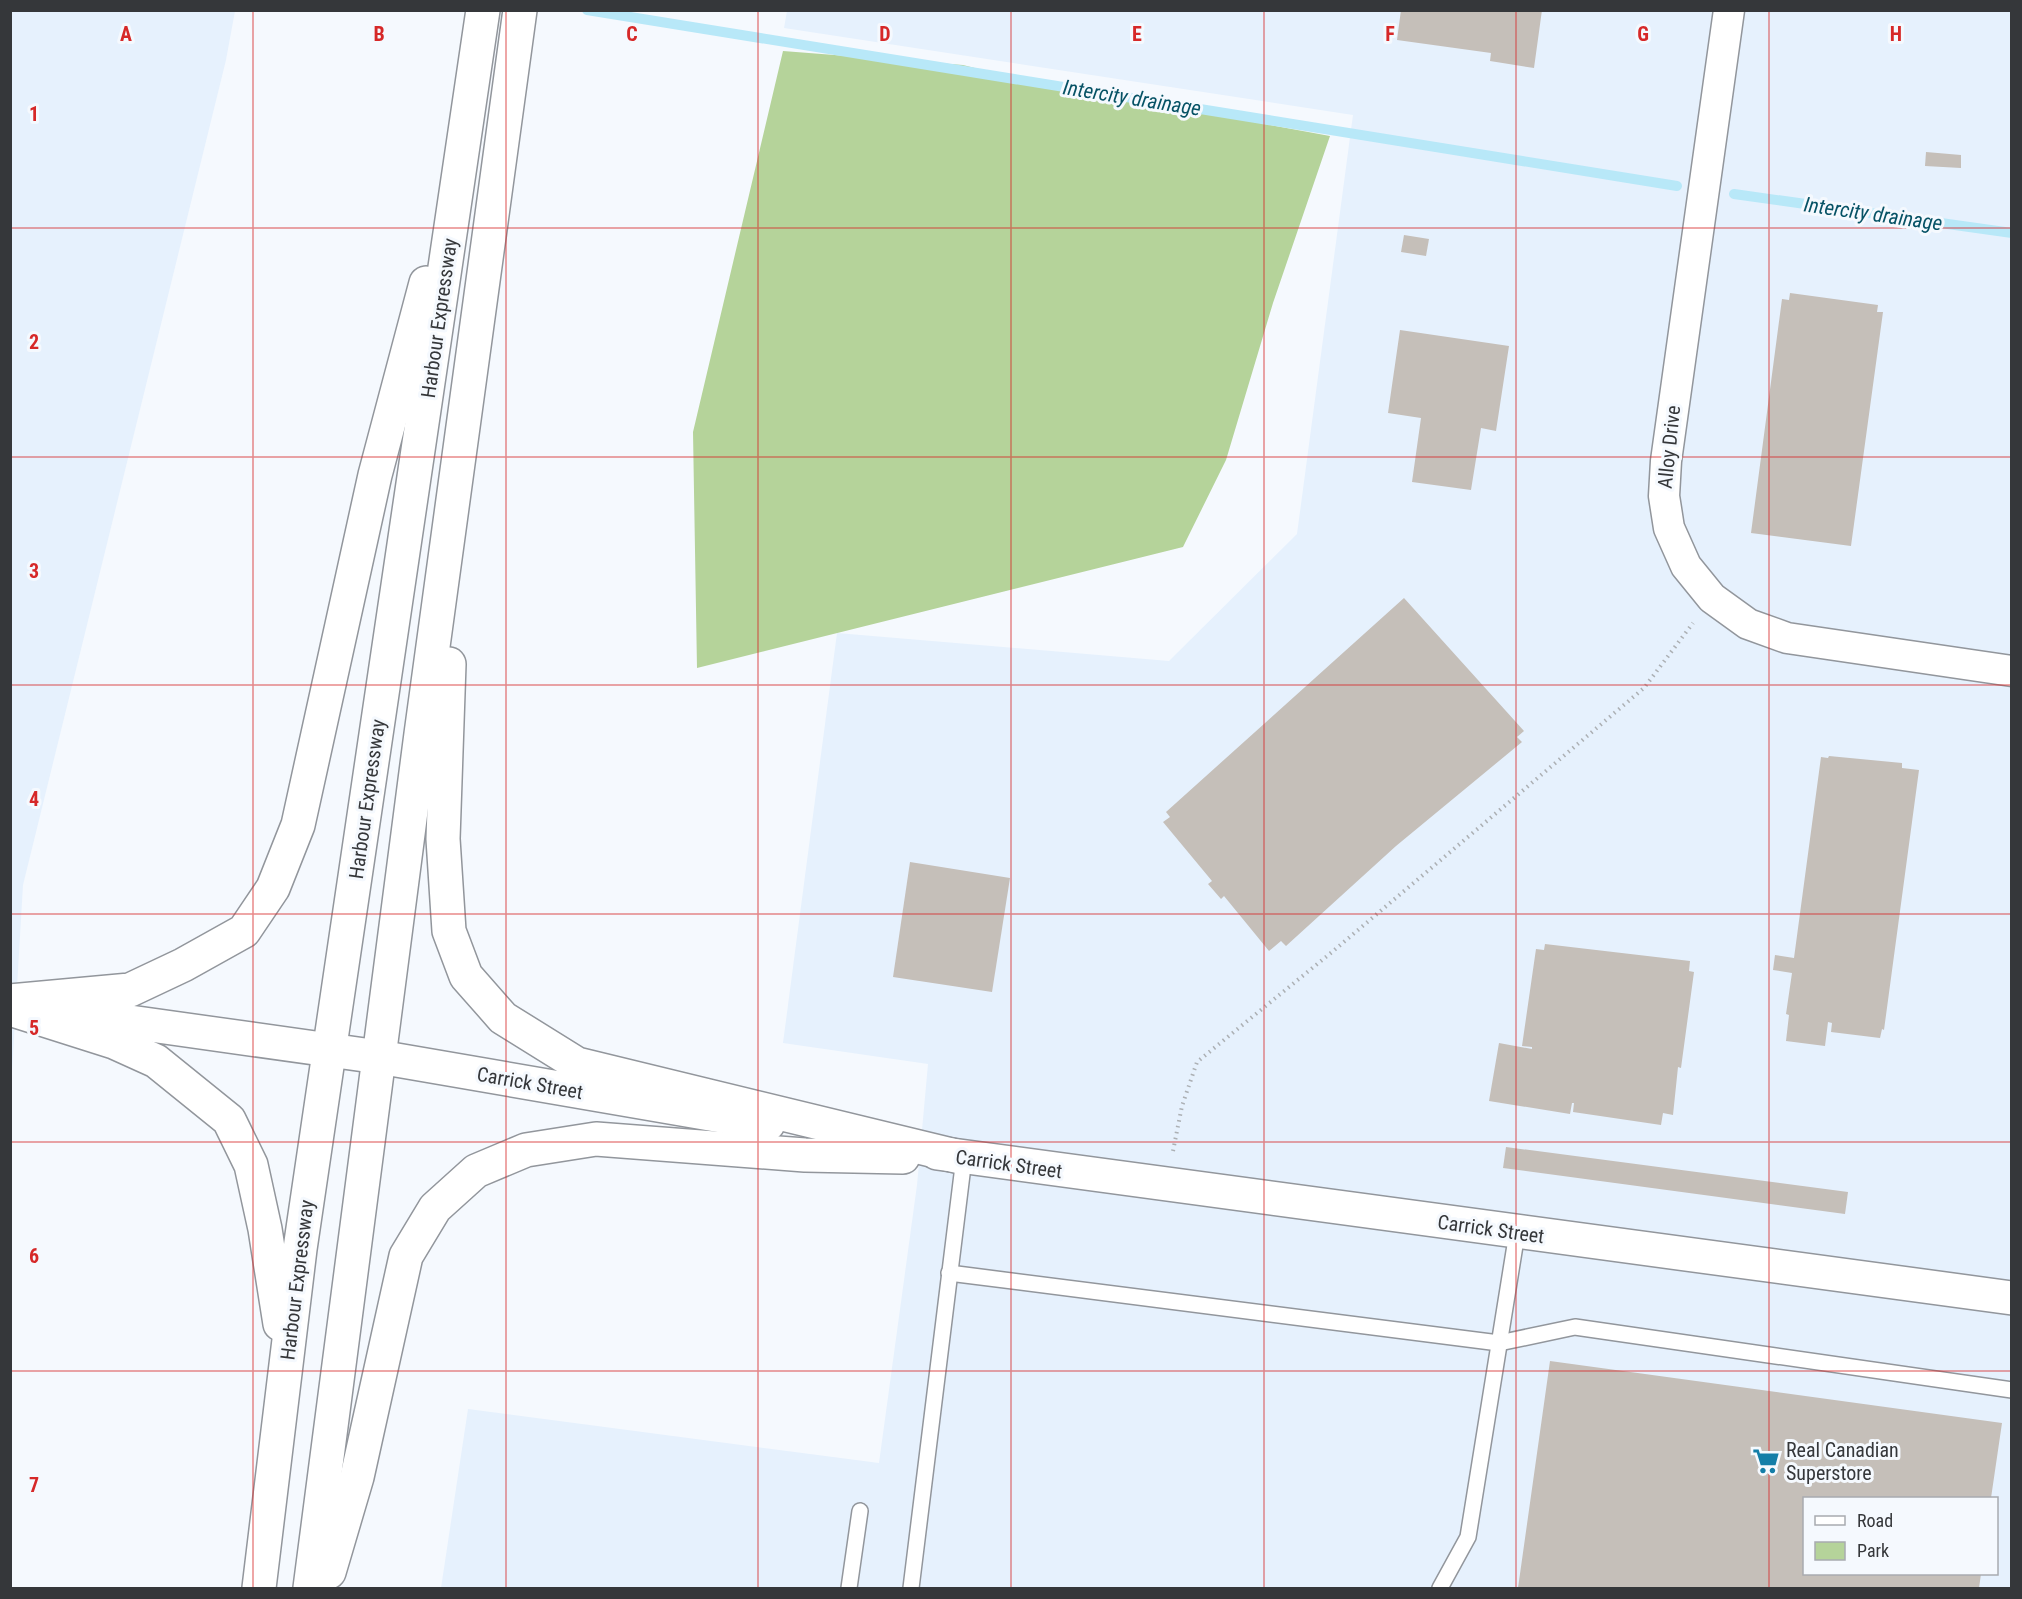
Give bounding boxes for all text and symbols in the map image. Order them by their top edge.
text: A [120,22,132,46]
text: B [373,22,385,46]
text: C [626,22,638,46]
text: D [879,22,891,46]
text: E [1132,22,1142,46]
text: F [1385,22,1395,46]
text: G [1637,22,1649,46]
text: H [1890,22,1902,46]
water label: Intercity drainage [1061,75,1203,121]
text: 1 [29,102,39,126]
water label: Intercity drainage [1802,192,1944,236]
street label: Harbour Expressway [416,237,462,399]
text: 2 [29,330,39,354]
street label: Alloy Drive [1653,404,1685,490]
text: 3 [29,559,39,583]
street label: Harbour Expressway [344,718,390,880]
text: 4 [29,787,39,811]
text: 5 [29,1016,39,1040]
street label: Carrick Street [475,1062,585,1104]
street label: Carrick Street [954,1145,1064,1183]
street label: Harbour Expressway [275,1199,319,1361]
street label: Carrick Street [1436,1210,1546,1248]
text: 6 [29,1244,39,1268]
place label: Real Canadian Superstore [1786,1438,1899,1485]
supermarket icon: Real Canadian Superstore [1751,1446,1781,1476]
text: 7 [29,1473,39,1497]
legend [1803,1497,1998,1575]
text: Road [1857,1510,1893,1531]
text: Park [1857,1540,1889,1561]

